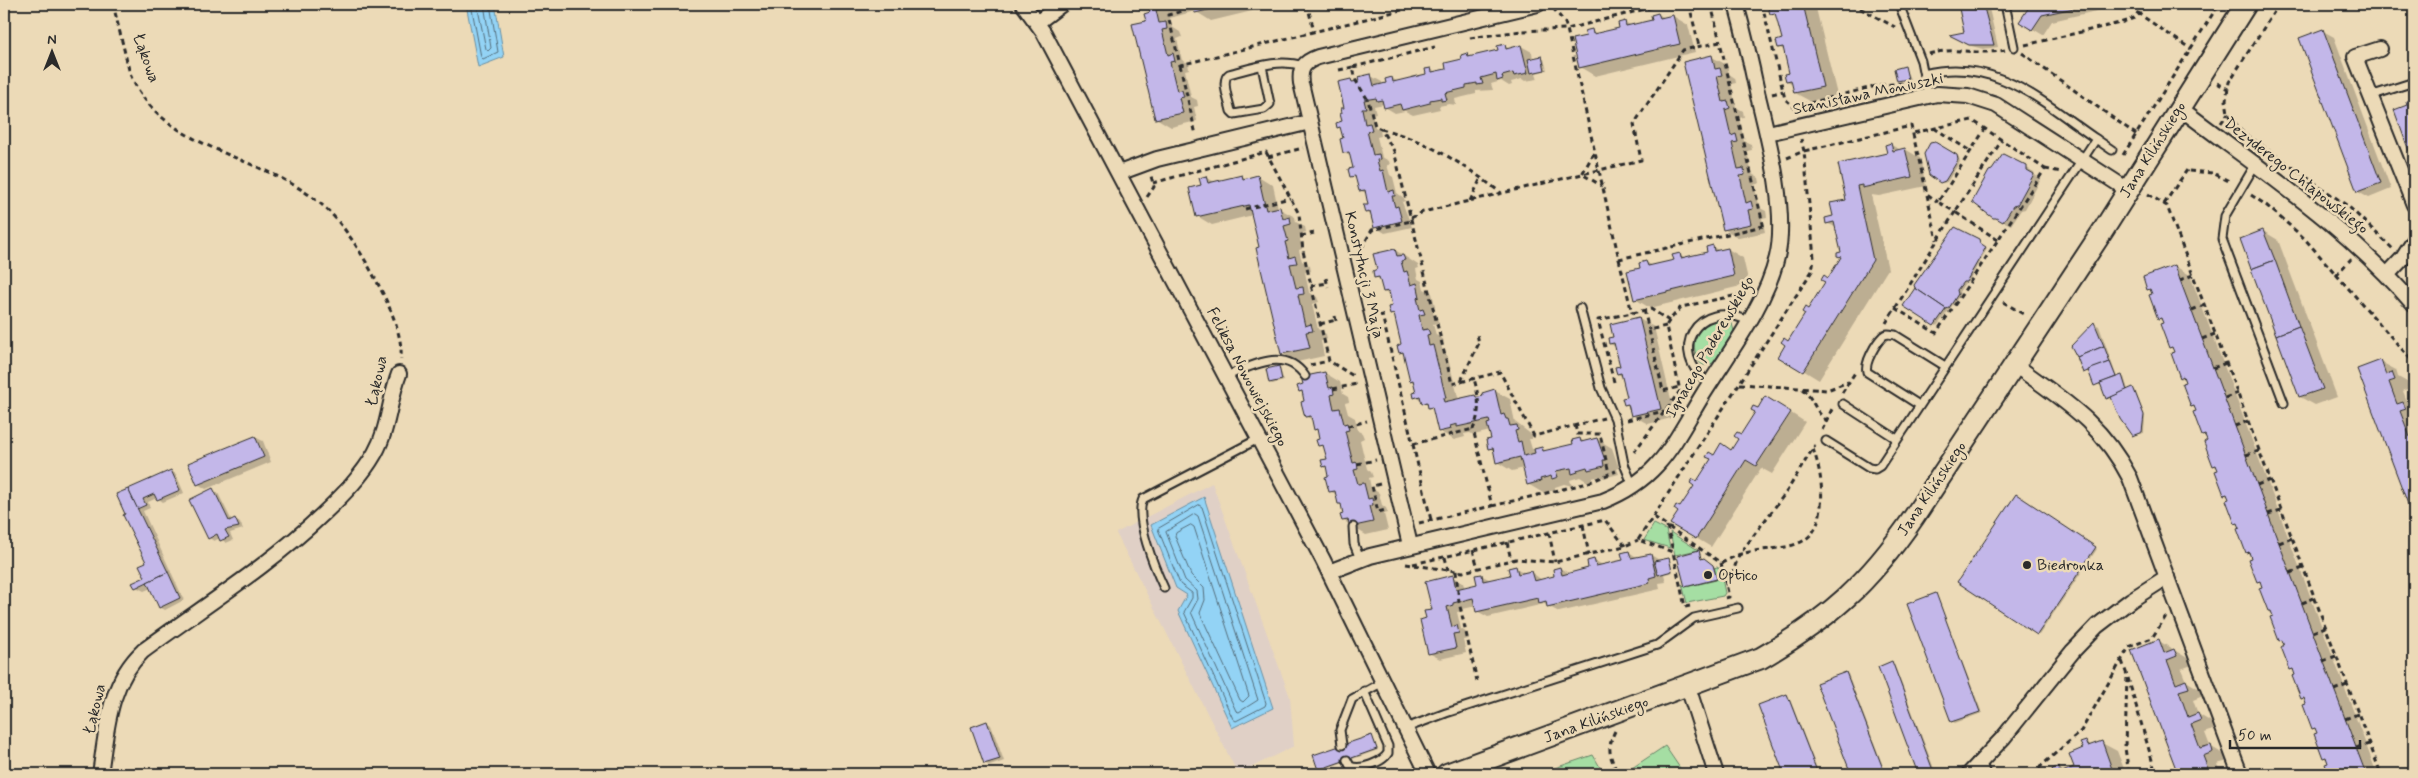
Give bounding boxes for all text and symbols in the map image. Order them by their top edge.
north arrow [28,28,78,78]
street label: Łąkowa [127,30,165,86]
text: N [47,31,57,49]
street label: Stanisława Moniuszki [1791,68,1945,120]
street label: Jana Kilińskiego [2115,98,2192,203]
street label: Dezyderego Chłapowskiego [2219,113,2372,240]
street label: Konstytucji 3 Maja [1339,209,1389,341]
street label: Ignacego Paderewskiego [1661,272,1760,422]
street label: Feliksa Nowowiejskiego [1200,304,1293,451]
street label: Łąkowa [361,354,393,408]
street label: Jana Kilińskiego [1893,438,1972,541]
place label: Biedronka [2037,555,2104,576]
marker: Biedronka [2021,559,2033,571]
place label: Optico [1718,565,1758,586]
marker: Optico [1702,569,1714,581]
street label: Łąkowa [79,682,111,736]
street label: Jana Kilińskiego [1541,691,1652,750]
scale bar [2230,718,2360,750]
text: 50 m [2238,726,2272,746]

